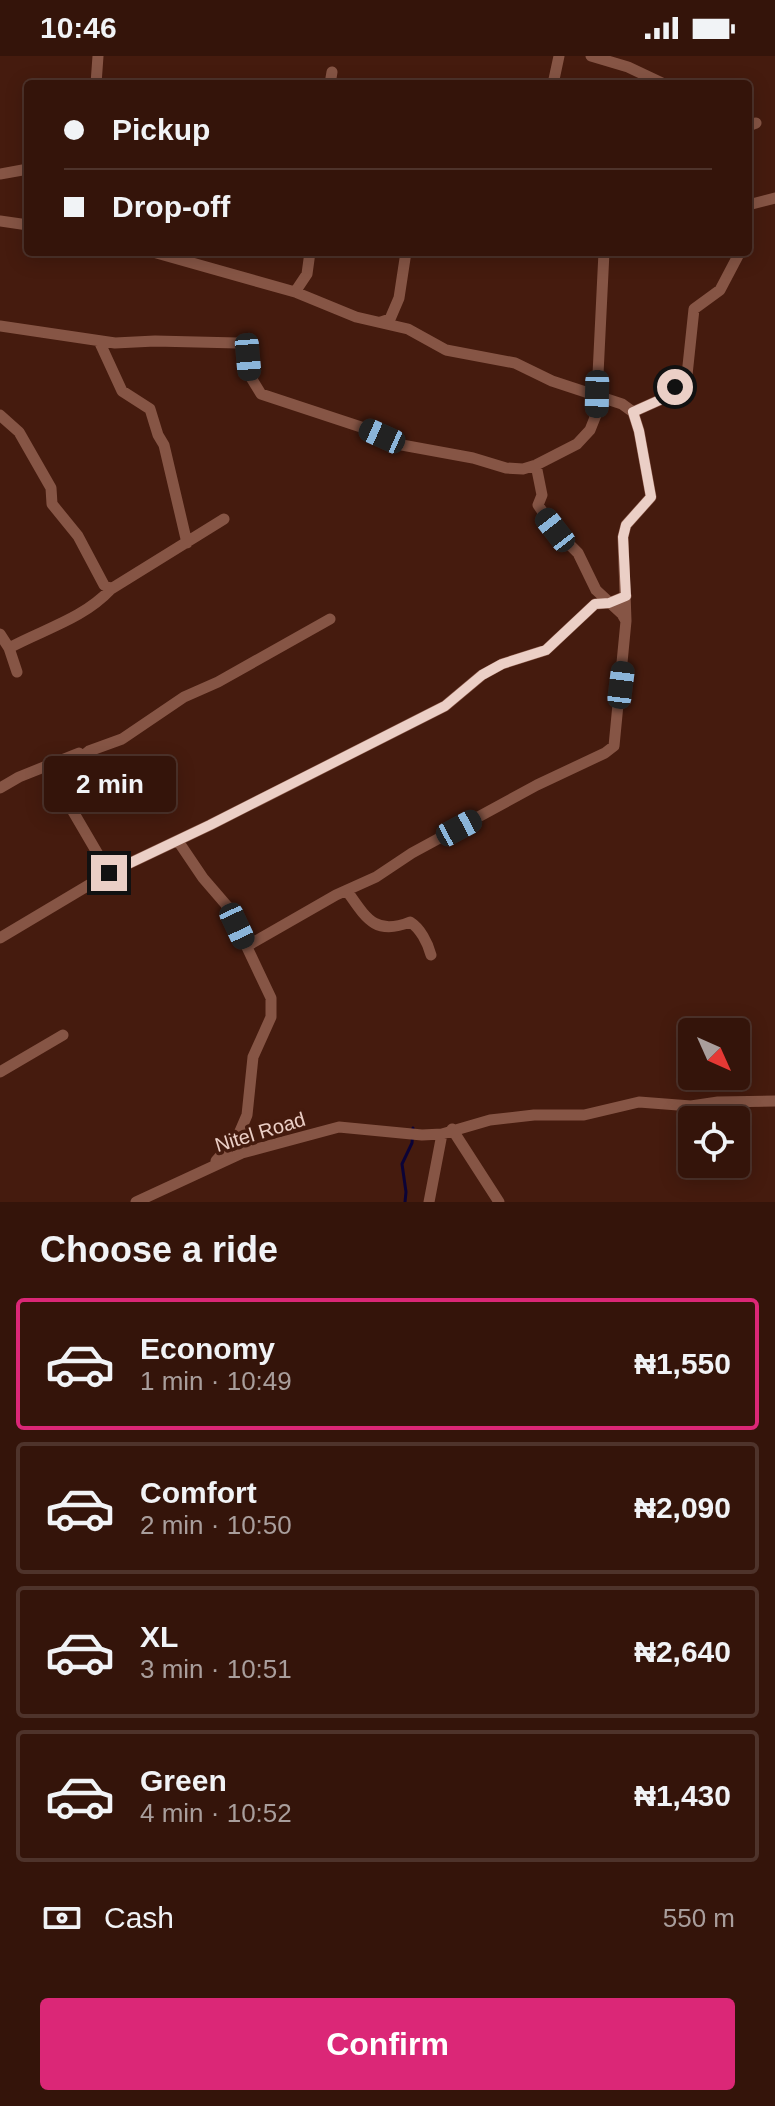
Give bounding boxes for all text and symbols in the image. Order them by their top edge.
text: 10:46 [40,11,117,44]
text: Pickup [112,113,210,146]
text: Drop-off [112,190,230,223]
car [234,332,262,382]
route start [657,369,693,405]
car [585,370,609,418]
car [355,415,409,457]
car [531,504,579,556]
car [606,660,636,710]
callout: 2 min [43,757,175,813]
text: 2 min [76,769,144,799]
car [432,806,486,850]
route end [91,855,127,891]
car [216,899,258,953]
north arrow [678,1018,750,1090]
map controls [678,1018,750,1178]
button: locate [678,1106,750,1178]
street label: Nitel Road [212,1108,308,1156]
text: Choose a ride [40,1229,278,1270]
icon: car [44,1328,116,1400]
text: Economy [140,1332,275,1365]
text: ₦1,550 [634,1347,731,1380]
text: 1 min · 10:49 [140,1366,292,1396]
icon: car [44,1472,116,1544]
text: Comfort [140,1476,257,1509]
text: ₦2,090 [634,1491,731,1524]
text: 2 min · 10:50 [140,1510,292,1540]
icon: car [44,1616,116,1688]
text: XL [140,1620,178,1653]
text: ₦2,640 [634,1635,731,1668]
text: 3 min · 10:51 [140,1654,292,1684]
icon: car [44,1760,116,1832]
text: Green [140,1764,227,1797]
text: ₦1,430 [634,1779,731,1812]
text: 4 min · 10:52 [140,1798,292,1828]
icon: cash [40,1896,84,1940]
text: Cash [104,1901,174,1934]
text: 550 m [663,1903,735,1933]
button: Confirm [40,1998,735,2090]

